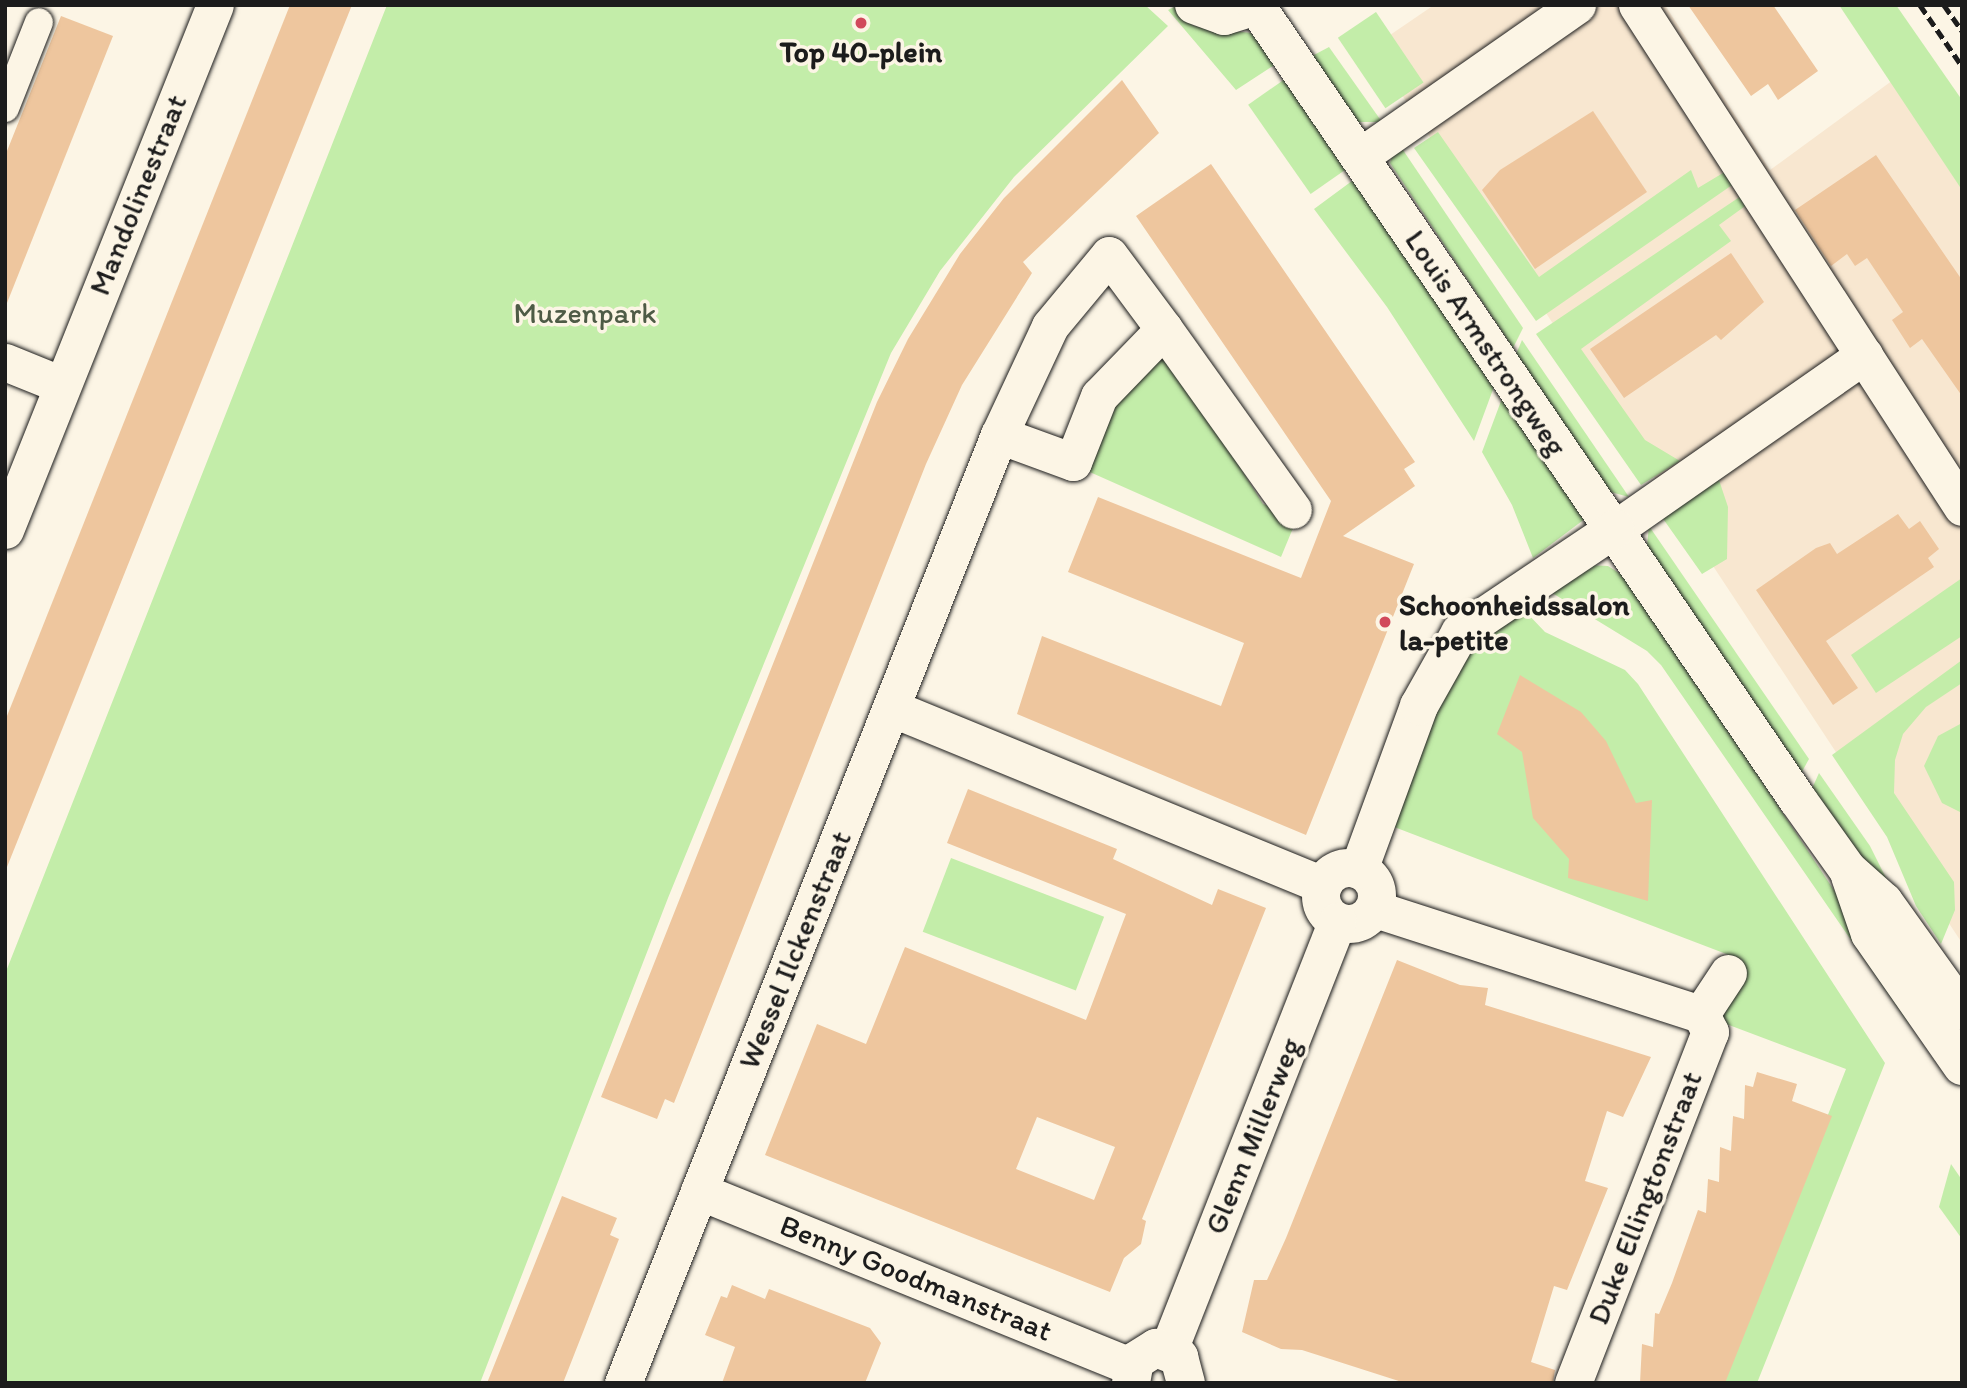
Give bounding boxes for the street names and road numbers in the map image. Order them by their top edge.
street label: Mandolinestraat [81,90,195,300]
street label: Louis Armstrongweg [1397,224,1575,462]
street label: Wessel Ilckenstraat [731,826,859,1074]
street label: Glenn Millerweg [1197,1033,1309,1239]
street label: Duke Ellingtonstraat [1580,1066,1710,1330]
street label: Benny Goodmanstraat [775,1207,1057,1349]

